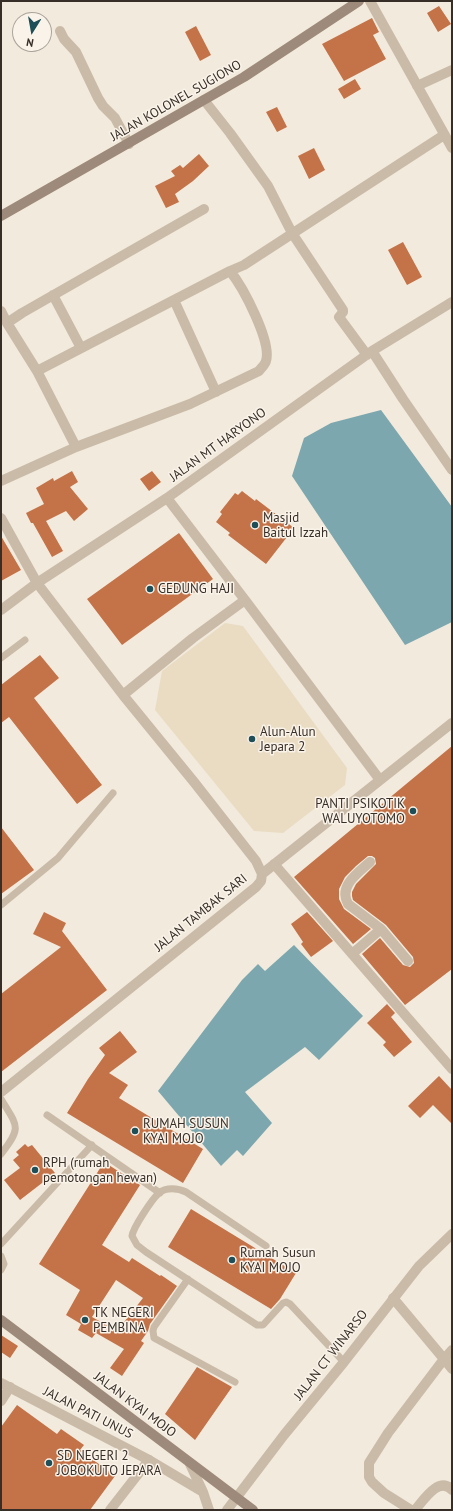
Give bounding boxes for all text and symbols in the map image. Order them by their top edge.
north arrow [12,12,52,52]
text: N [25,35,35,50]
street label: JALAN KOLONEL SUGIONO [108,57,244,145]
street label: JALAN MT HARYONO [167,405,269,485]
place label: Masjid Baitul Izzah [263,510,328,541]
marker: Masjid Baitul Izzah [250,520,260,530]
place label: GEDUNG HAJI [158,581,234,597]
marker: GEDUNG HAJI [145,584,155,594]
place label: Alun-Alun Jepara 2 [260,724,316,755]
marker: Alun-Alun Jepara 2 [247,734,257,744]
place label: PANTI PSIKOTIK WALUYOTOMO [315,796,405,827]
marker: PANTI PSIKOTIK WALUYOTOMO [408,806,418,816]
street label: JALAN TAMBAK SARI [151,871,251,955]
place label: RUMAH SUSUN KYAI MOJO [143,1116,229,1147]
marker: RUMAH SUSUN KYAI MOJO [130,1126,140,1136]
place label: RPH (rumah pemotongan hewan) [43,1155,157,1186]
marker: RPH (rumah pemotongan hewan) [30,1165,40,1175]
place label: Rumah Susun KYAI MOJO [240,1245,316,1276]
marker: Rumah Susun KYAI MOJO [227,1255,237,1265]
place label: TK NEGERI PEMBINA [93,1305,154,1336]
street label: JALAN CT WINARSO [291,1307,371,1403]
marker: TK NEGERI PEMBINA [80,1315,90,1325]
street label: JALAN KYAI MOJO [91,1369,179,1441]
street label: JALAN PATI UNUS [41,1384,135,1442]
place label: SD NEGERI 2 JOBOKUTO JEPARA [57,1448,161,1479]
marker: SD NEGERI 2 JOBOKUTO JEPARA [44,1458,54,1468]

